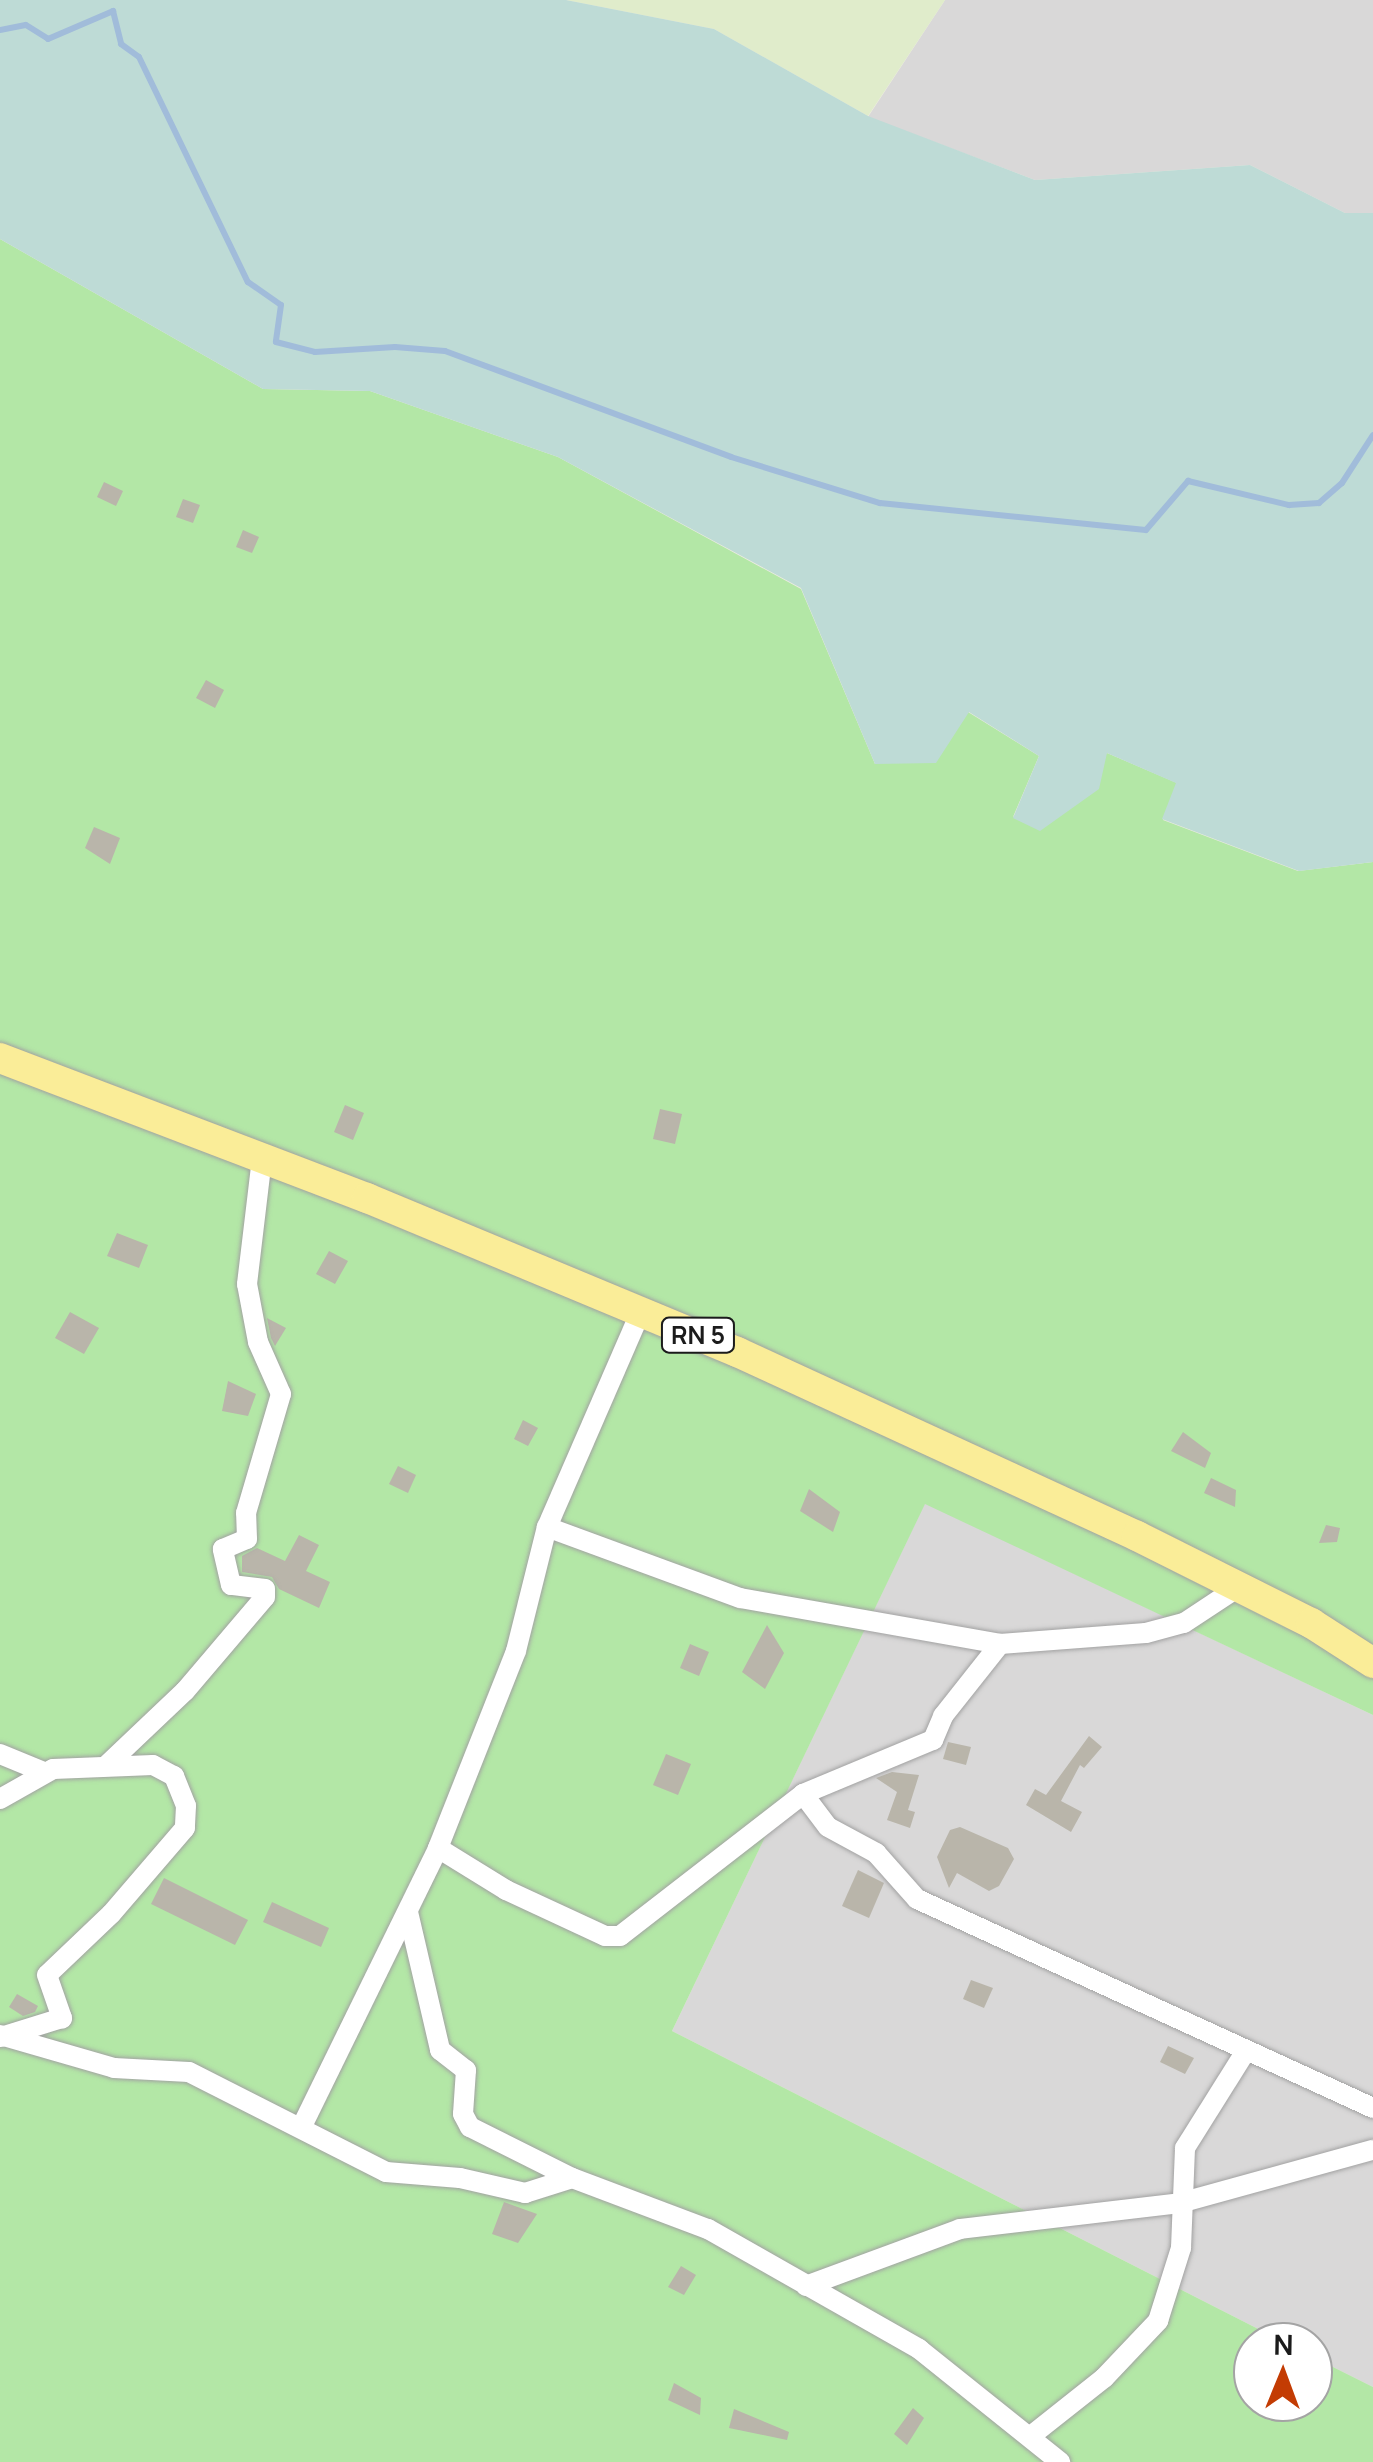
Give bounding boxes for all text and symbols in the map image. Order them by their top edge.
road number: RN 5 [660,1315,736,1355]
north arrow [1233,2322,1333,2422]
text: N [1273,2325,1294,2363]

